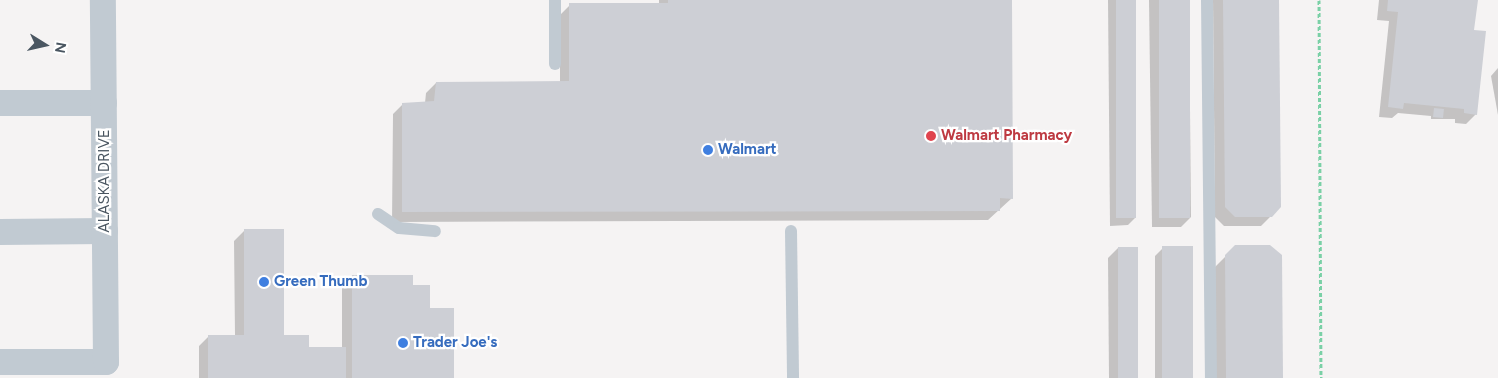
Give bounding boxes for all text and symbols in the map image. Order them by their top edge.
north arrow [20,20,70,70]
text: N [51,41,70,54]
place label: Walmart Pharmacy [941,127,1072,145]
street label: ALASKA DRIVE [96,129,114,233]
marker: Walmart Pharmacy [925,130,937,142]
place label: Walmart [718,141,777,159]
marker: Walmart [702,144,714,156]
place label: Green Thumb [274,273,367,291]
marker: Green Thumb [258,276,270,288]
place label: Trader Joe's [413,334,497,352]
marker: Trader Joe's [397,337,409,349]

